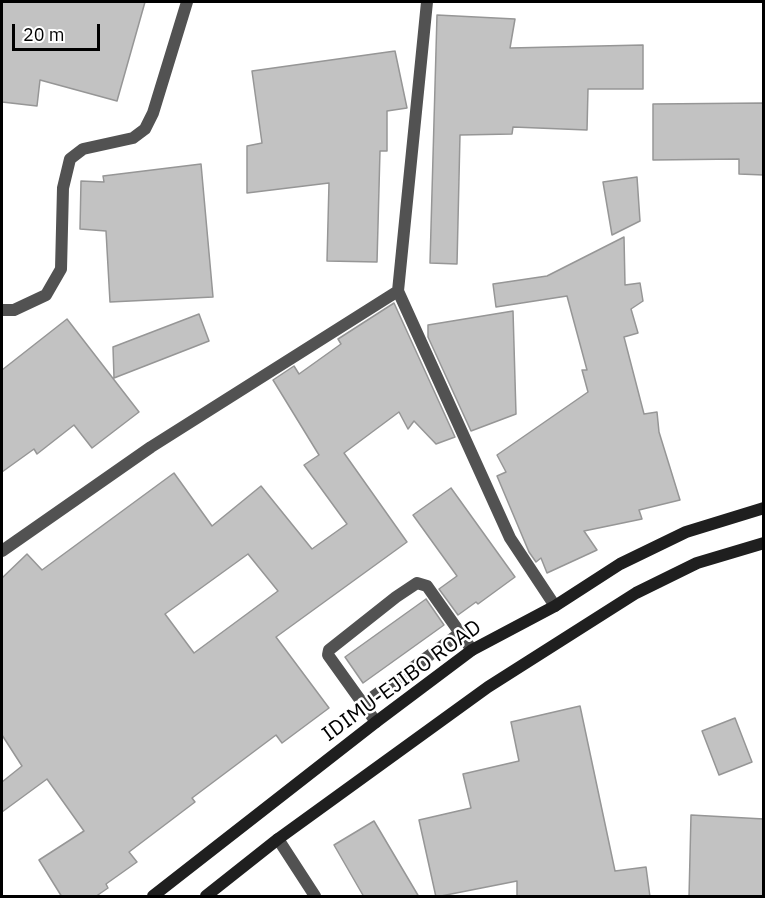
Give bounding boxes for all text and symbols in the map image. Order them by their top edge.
scale bar [15,12,104,50]
text: 20 m [23,23,65,46]
street label: IDIMU-EJIBO ROAD [318,615,486,747]

